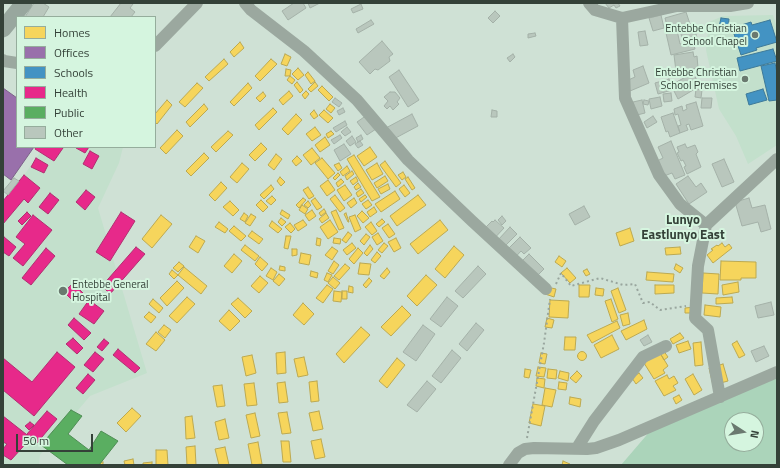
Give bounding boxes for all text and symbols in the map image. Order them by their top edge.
legend [16,16,156,148]
place label: Entebbe Christian School Chapel [665,22,747,48]
text: Homes [54,23,90,42]
marker: Entebbe Christian School Chapel [750,30,760,40]
text: Offices [54,43,89,62]
text: Schools [54,63,93,82]
place label: Entebbe Christian School Premises [655,66,737,92]
marker: Entebbe Christian School Premises [740,74,750,84]
text: Health [54,83,88,102]
text: Public [54,103,84,122]
text: Other [54,123,83,142]
district label: Lunyo Eastlunyo East [641,213,725,244]
place label: Entebbe General Hospital [72,278,149,304]
marker: Entebbe General Hospital [57,285,69,297]
north arrow [724,412,764,452]
scale bar [18,426,95,452]
text: N [746,429,763,440]
text: 50 m [23,431,49,450]

